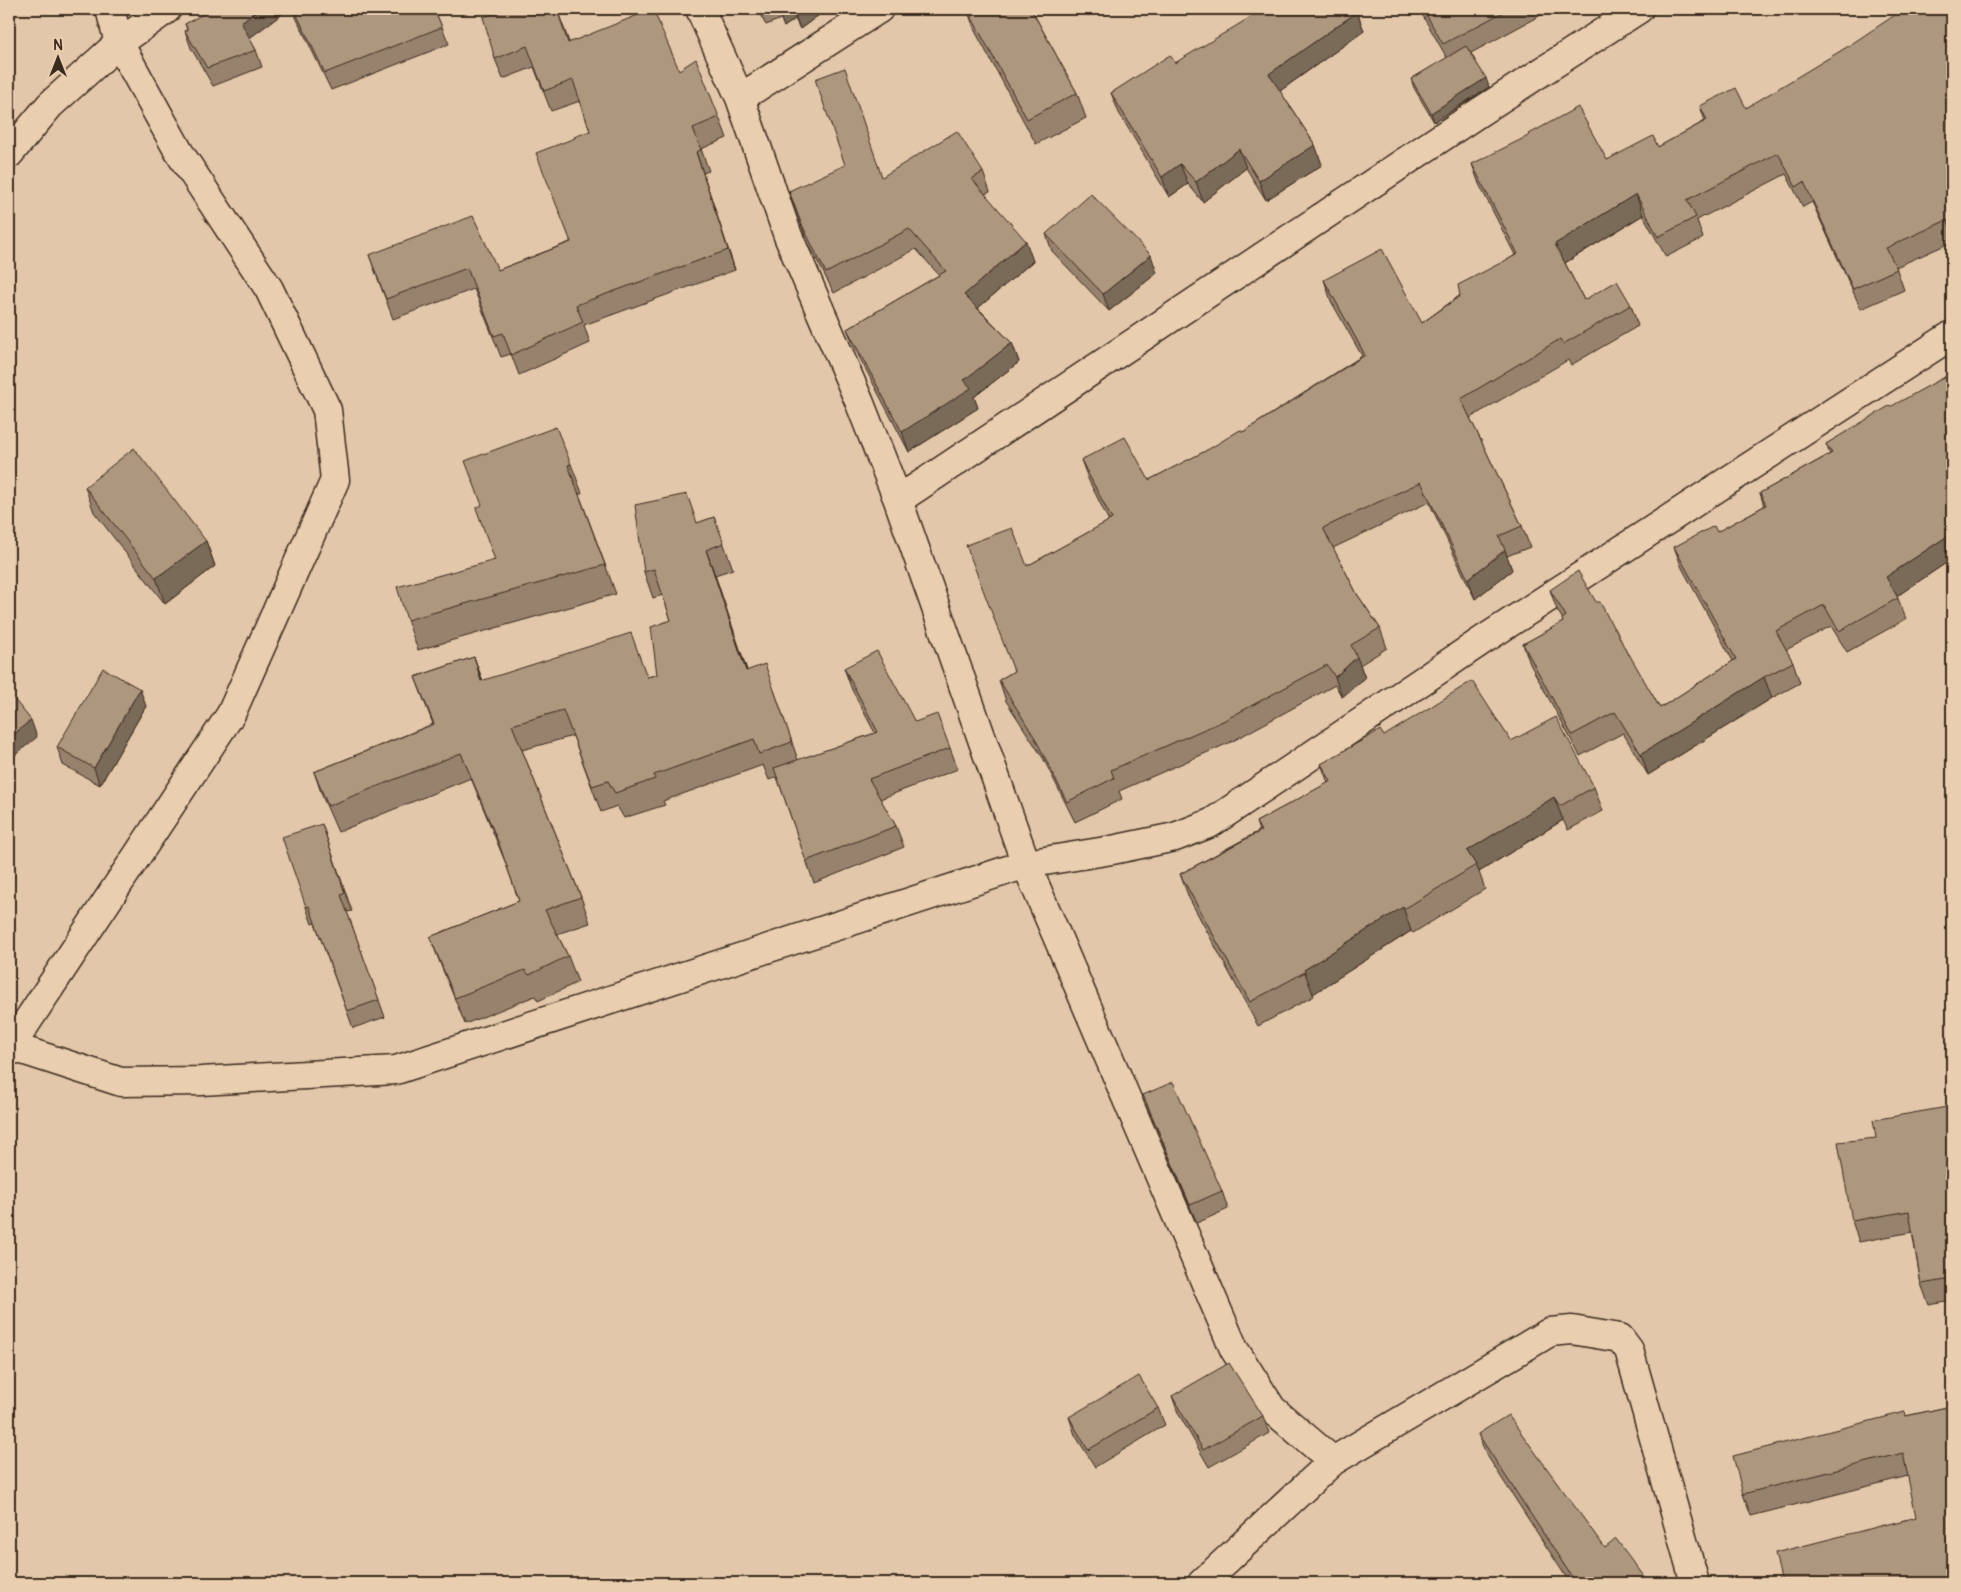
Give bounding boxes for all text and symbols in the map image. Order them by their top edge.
north arrow [32,32,82,82]
text: N [53,37,63,54]

